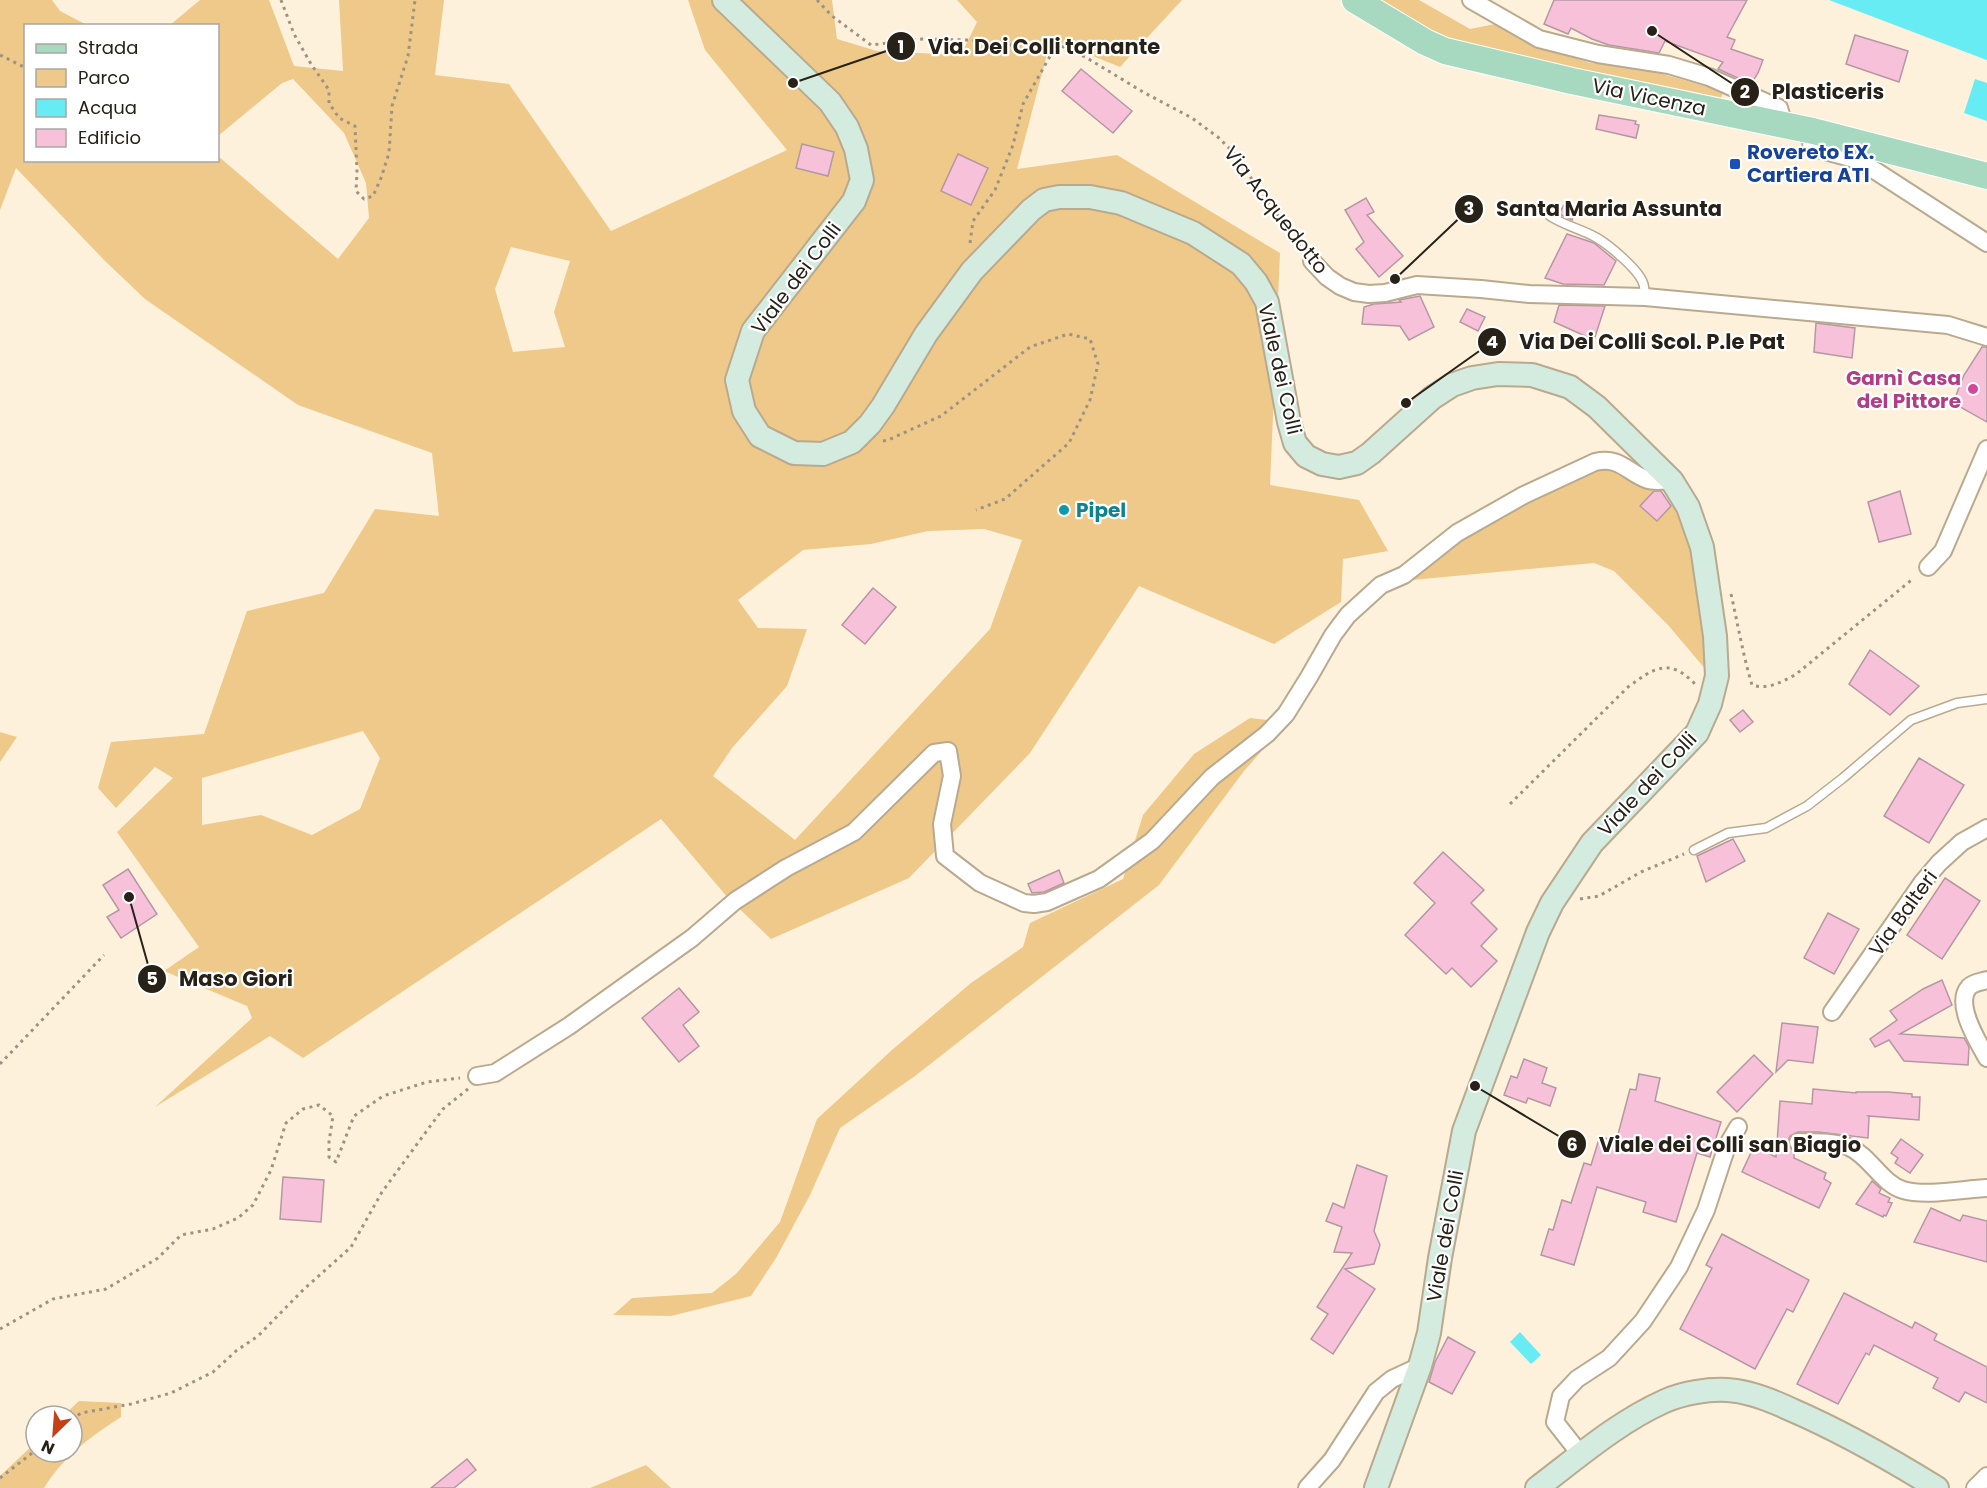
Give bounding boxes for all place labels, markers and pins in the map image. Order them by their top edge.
callout: Via. Dei Colli tornante [886,27,1173,66]
callout: Plasticeris [1730,73,1896,112]
place label: Rovereto EX. Cartiera ATI [1747,138,1874,189]
marker: Rovereto EX. Cartiera ATI [1728,157,1742,171]
callout: Santa Maria Assunta [1454,189,1734,228]
callout: Via Dei Colli Scol. P.le Pat [1477,322,1797,361]
place label: Garnì Casa del Pittore [1846,364,1961,415]
marker: Garnì Casa del Pittore [1966,382,1980,396]
place label: Pipel [1076,496,1126,524]
marker: Pipel [1057,503,1071,517]
callout: Maso Giori [137,959,305,998]
callout: Viale dei Colli san Biagio [1557,1125,1873,1164]

